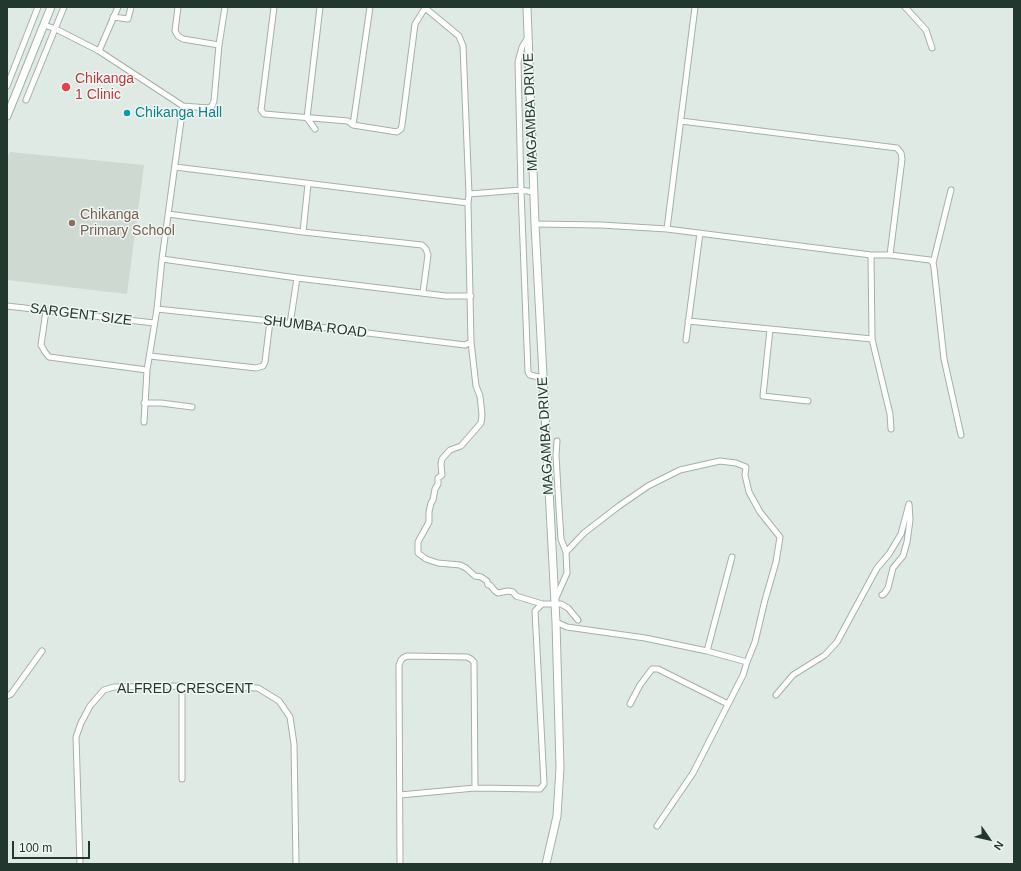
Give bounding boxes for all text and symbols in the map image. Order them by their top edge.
street label: MAGAMBA DRIVE [521,53,541,171]
place label: Chikanga 1 Clinic [75,71,134,104]
marker: Chikanga 1 Clinic [60,81,72,93]
place label: Chikanga Hall [135,105,222,121]
marker: Chikanga Hall [122,108,132,118]
place label: Chikanga Primary School [80,207,175,240]
marker: Chikanga Primary School [67,218,77,228]
street label: SARGENT SIZE [29,300,133,330]
street label: SHUMBA ROAD [262,312,368,342]
street label: MAGAMBA DRIVE [535,377,557,495]
street label: ALFRED CRESCENT [117,681,253,697]
north arrow [969,819,1009,859]
scale bar [14,833,92,859]
text: N [992,839,1006,852]
text: 100 m [19,841,52,855]

